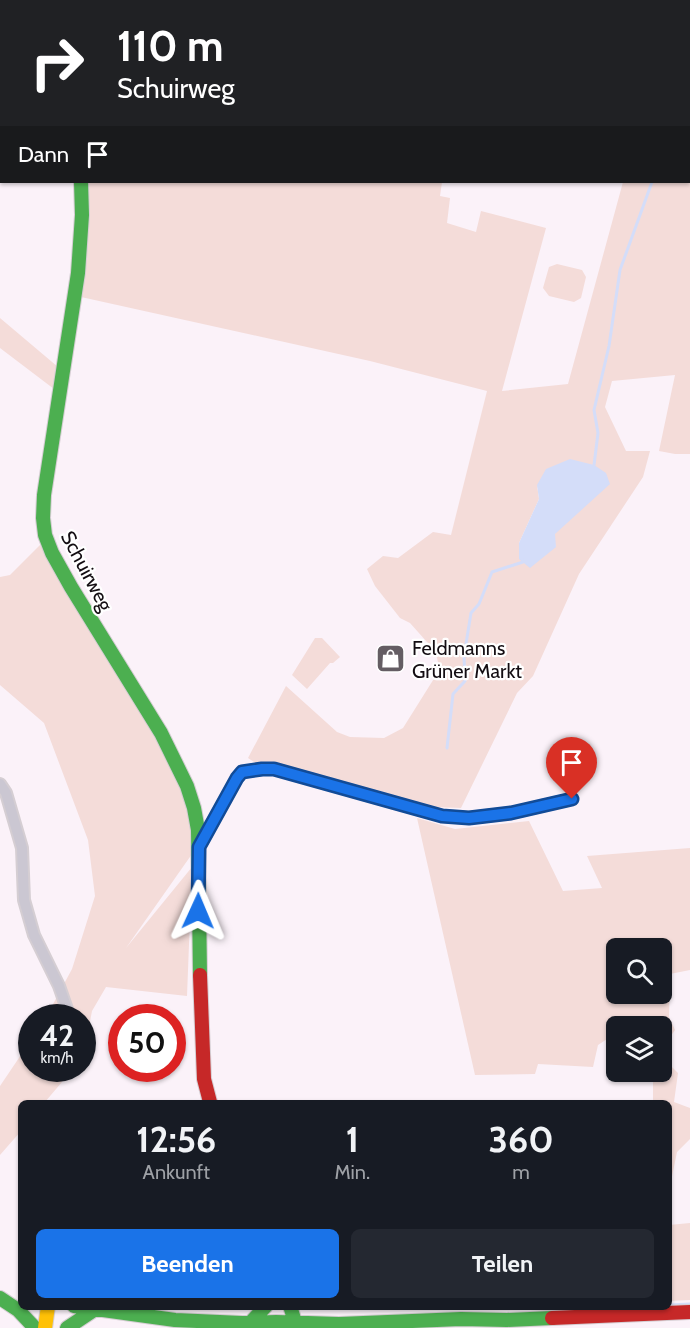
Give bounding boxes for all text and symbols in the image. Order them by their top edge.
text: 110 m [117,20,224,72]
icon: right [18,24,96,102]
text: Schuirweg [117,72,235,105]
icon: arrive [81,138,114,171]
text: Dann [18,141,69,168]
street label: Schuirweg [56,527,119,616]
place label: Feldmanns Grüner Markt [412,636,522,683]
shop icon: Feldmanns Grüner Markt [375,643,407,675]
pin [546,737,597,799]
icon: arrive [555,746,588,779]
position arrow [166,879,230,943]
map controls [606,938,672,1082]
button: search [606,938,672,1004]
speed limit sign: 50 [108,1004,186,1082]
button: layers [606,1016,672,1082]
text: 42 [40,1017,74,1054]
text: km/h [41,1049,73,1067]
text: 12:56 [136,1117,216,1161]
text: 1 [346,1117,359,1161]
text: 360 [489,1117,554,1161]
text: Ankunft [143,1160,210,1184]
text: Min. [335,1160,370,1184]
text: m [512,1160,530,1184]
button: Beenden [36,1229,339,1298]
button: Teilen [351,1229,654,1298]

